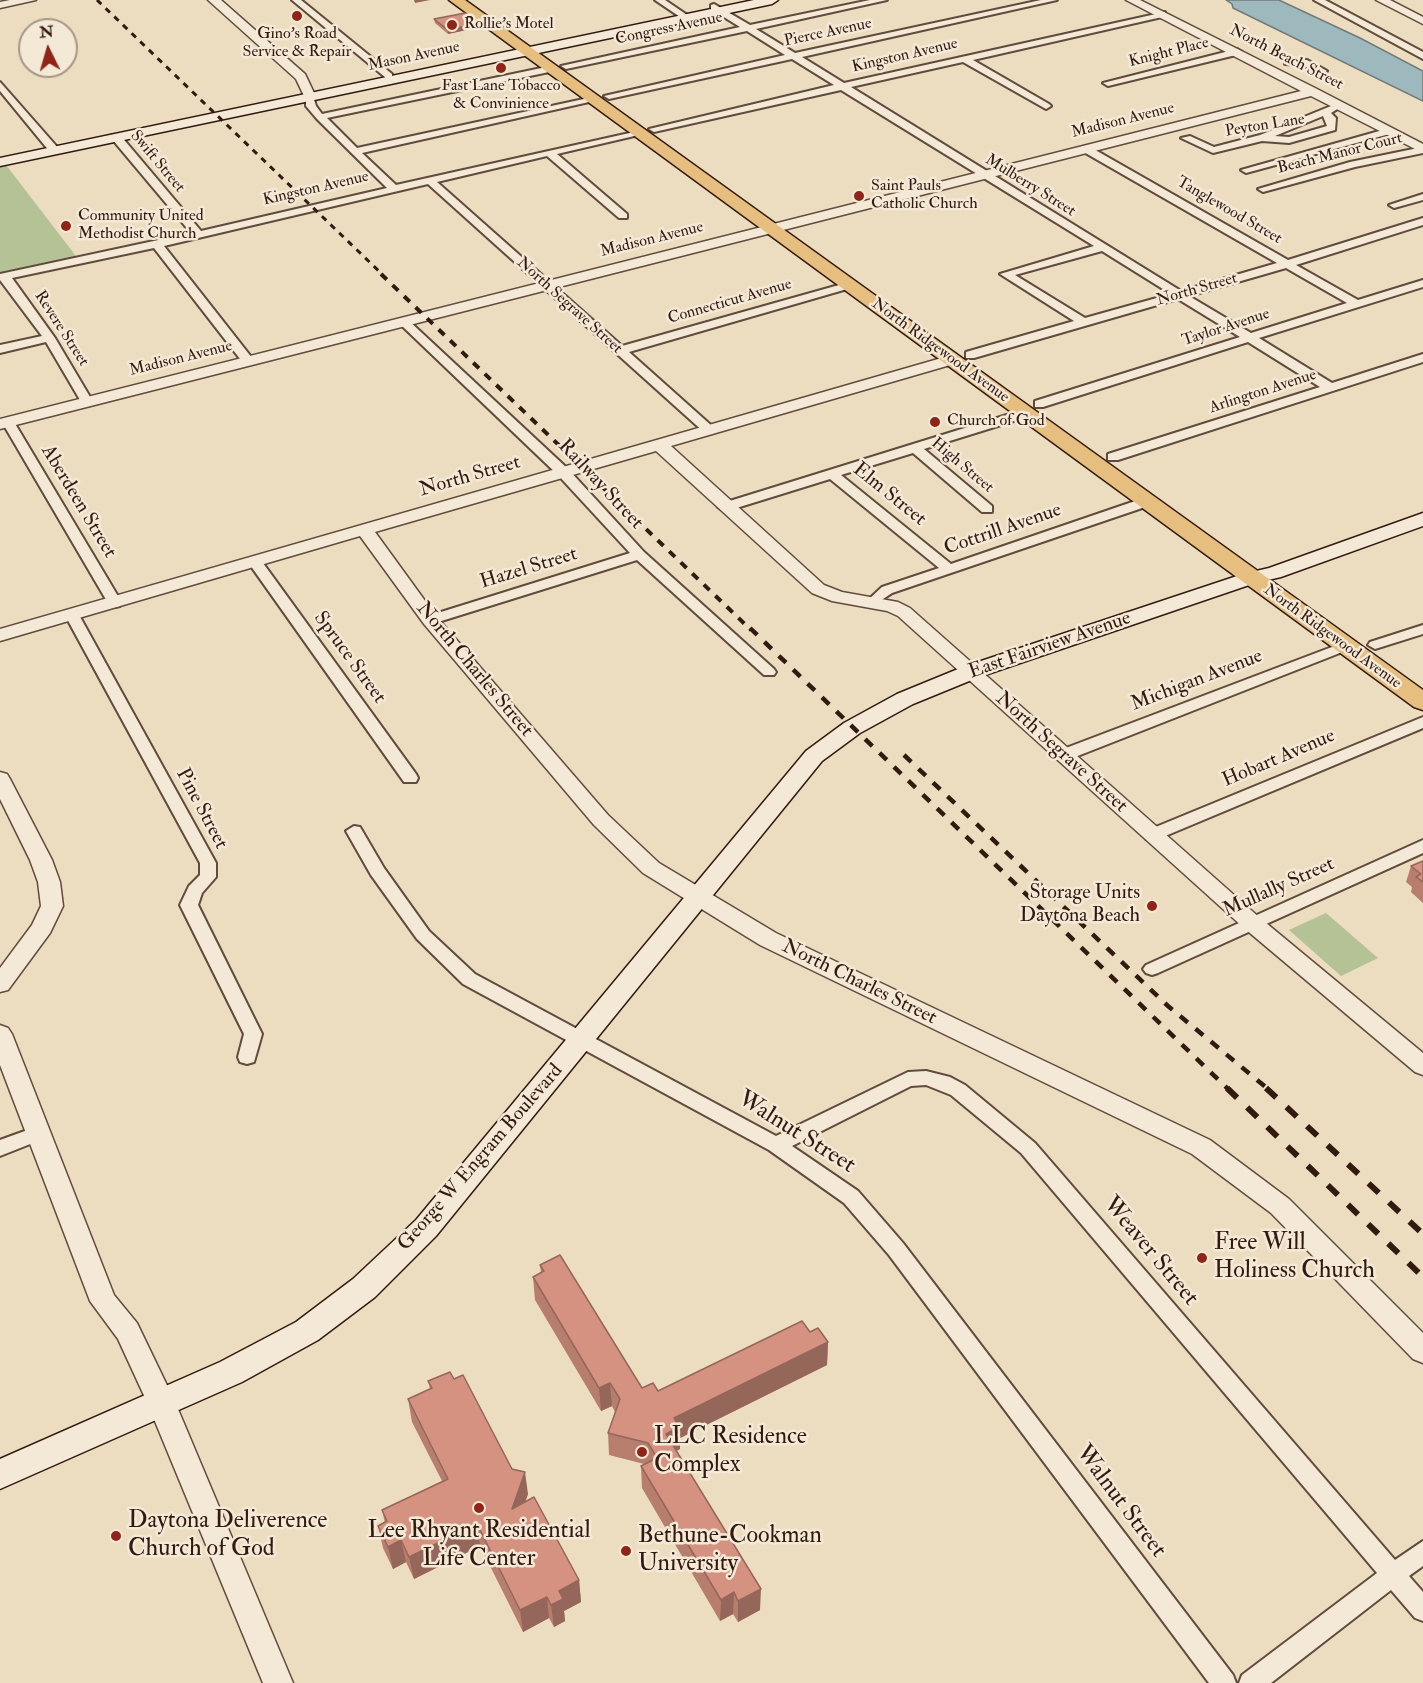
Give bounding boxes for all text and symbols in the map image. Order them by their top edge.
street label: Congress Avenue [614,8,724,50]
marker: Gino’s Road Service & Repair [290,9,304,23]
street label: Pierce Avenue [783,14,873,52]
place label: Rollie's Motel [464,15,554,35]
north arrow [18,18,78,78]
marker: Rollie's Motel [445,18,459,32]
text: N [39,21,55,43]
street label: North Beach Street [1226,21,1346,95]
place label: Gino’s Road Service & Repair [243,25,351,63]
street label: Knight Place [1127,34,1211,72]
street label: Kingston Avenue [850,35,960,77]
street label: Mason Avenue [366,38,462,76]
marker: Fast Lane Tobacco & Convinience [494,61,508,75]
place label: Fast Lane Tobacco & Convinience [441,77,561,115]
street label: Madison Avenue [1070,99,1176,143]
street label: Peyton Lane [1224,110,1306,142]
street label: Swift Street [125,127,189,197]
street label: Beach Manor Court [1276,129,1404,179]
street label: Mulberry Street [981,151,1079,221]
street label: Kingston Avenue [261,168,371,210]
street label: Tanglewood Street [1173,173,1285,249]
place label: Saint Pauls Catholic Church [871,177,978,215]
marker: Saint Pauls Catholic Church [852,189,866,203]
place label: Community United Methodist Church [78,207,204,245]
street label: Madison Avenue [599,218,705,262]
marker: Community United Methodist Church [59,219,73,233]
street label: North Segrave Street [512,253,626,359]
street label: North Street [1154,269,1240,311]
street label: Connecticut Avenue [666,275,794,329]
street label: Revere Street [30,288,92,370]
street label: North Ridgewood Avenue [867,295,1013,407]
street label: Taylor Avenue [1180,305,1272,351]
street label: Madison Avenue [128,337,234,381]
street label: Arlington Avenue [1207,366,1319,418]
place label: Church of God [947,412,1045,432]
marker: Church of God [928,415,942,429]
street label: High Street [927,434,997,498]
street label: Railway Street [552,435,648,535]
street label: Aberdeen Street [35,441,121,563]
street label: North Street [417,451,523,503]
street label: Elm Street [847,458,931,532]
street label: Cottrill Avenue [941,499,1065,561]
street label: Hazel Street [478,543,580,595]
street label: North Ridgewood Avenue [1259,581,1405,693]
street label: North Charles Street [410,598,538,742]
street label: Spruce Street [308,607,390,709]
street label: East Fairview Avenue [966,607,1134,685]
street label: Michigan Avenue [1128,645,1266,717]
street label: North Segrave Street [990,687,1132,819]
street label: Hobart Avenue [1219,725,1339,793]
street label: Pine Street [170,765,232,853]
street label: Mullally Street [1220,853,1338,923]
place label: Storage Units Daytona Beach [1020,882,1140,929]
marker: Storage Units Daytona Beach [1145,899,1159,913]
street label: North Charles Street [778,935,940,1031]
street label: George W Engram Boulevard [393,1060,569,1256]
street label: Walnut Street [732,1085,860,1181]
street label: Weaver Street [1096,1191,1204,1313]
place label: Free Will Holiness Church [1214,1230,1375,1286]
marker: Free Will Holiness Church [1195,1251,1209,1265]
place label: LLC Residence Complex [654,1424,807,1480]
street label: Walnut Street [1068,1440,1172,1564]
marker: LLC Residence Complex [635,1445,649,1459]
marker: Lee Rhyant Residential Life Center [472,1501,486,1515]
place label: Daytona Deliverence Church of God [128,1508,327,1564]
place label: Lee Rhyant Residential Life Center [367,1518,591,1574]
place label: Bethune-Cookman University [638,1523,822,1579]
marker: Daytona Deliverence Church of God [109,1529,123,1543]
marker: Bethune-Cookman University [619,1544,633,1558]

